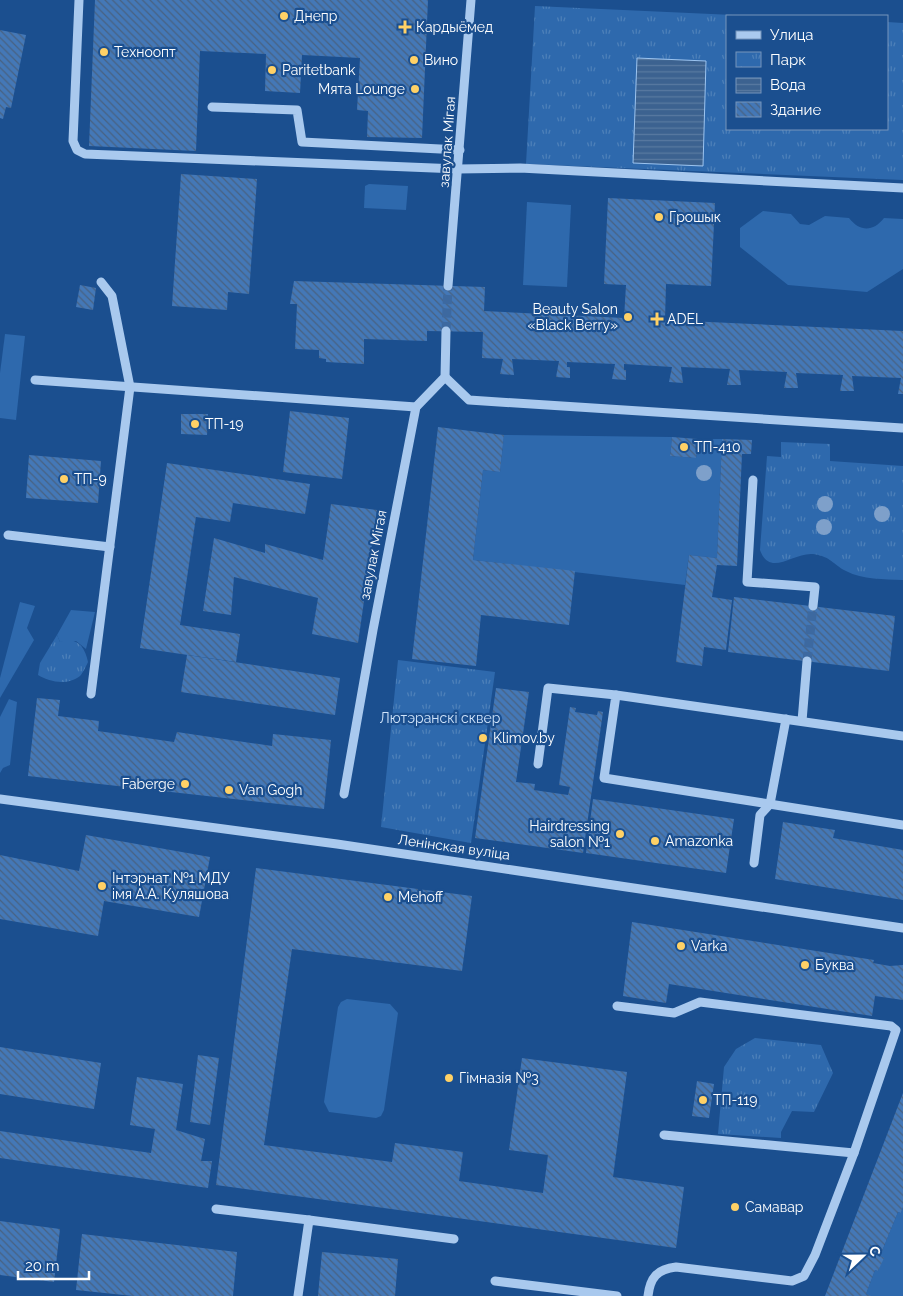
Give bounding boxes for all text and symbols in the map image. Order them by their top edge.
place label: Днепр [294,8,338,24]
marker: Днепр [278,10,290,22]
legend [726,15,888,130]
place label: Кардыёмед [416,19,493,35]
marker: Кардыёмед [398,20,412,34]
text: Улица [770,26,814,44]
place label: Техноопт [114,44,176,60]
marker: Техноопт [98,46,110,58]
text: Парк [770,51,806,69]
place label: Вино [424,52,458,68]
marker: Вино [408,54,420,66]
place label: Paritetbank [282,62,356,78]
marker: Paritetbank [266,64,278,76]
text: Вода [770,76,806,94]
place label: Мята Lounge [318,81,405,97]
marker: Мята Lounge [409,83,421,95]
street label: завулак Мігая [436,96,458,188]
text: Здание [770,101,822,119]
place label: Грошык [669,209,721,225]
marker: Грошык [653,211,665,223]
place label: Beauty Salon «Black Berry» [528,301,618,333]
marker: Beauty Salon «Black Berry» [622,311,634,323]
place label: ADEL [667,311,703,327]
marker: ADEL [651,313,663,325]
place label: ТП-19 [205,416,244,432]
marker: ТП-19 [189,418,201,430]
place label: ТП-410 [694,439,741,455]
marker: ТП-410 [678,441,690,453]
place label: ТП-9 [74,471,107,487]
marker: ТП-9 [58,473,70,485]
street label: завулак Мігая [356,509,390,601]
park label: Лютэранскі сквер [380,710,501,726]
place label: Klimov.by [493,730,555,746]
marker: Klimov.by [477,732,489,744]
place label: Faberge [122,776,175,792]
marker: Faberge [179,778,191,790]
place label: Van Gogh [239,782,302,798]
marker: Van Gogh [223,784,235,796]
place label: Hairdressing salon №1 [529,818,610,850]
marker: Hairdressing salon №1 [614,828,626,840]
street label: Ленінская вуліца [397,831,511,863]
place label: Amazonka [665,833,733,849]
marker: Amazonka [649,835,661,847]
place label: Інтэрнат №1 МДУ імя А.А. Куляшова [112,870,230,902]
marker: Інтэрнат №1 МДУ імя А.А. Куляшова [96,880,108,892]
place label: Mehoff [398,889,444,905]
marker: Mehoff [382,891,394,903]
place label: Varka [691,938,727,954]
marker: Varka [675,940,687,952]
place label: Буква [815,957,854,973]
marker: Буква [799,959,811,971]
place label: Гімназія №3 [459,1070,539,1086]
marker: Гімназія №3 [443,1072,455,1084]
place label: ТП-119 [713,1092,758,1108]
marker: ТП-119 [697,1094,709,1106]
place label: Самавар [745,1199,804,1215]
marker: Самавар [729,1201,741,1213]
north arrow [838,1231,888,1281]
text: С [866,1244,884,1259]
scale bar [18,1248,89,1280]
text: 20 m [25,1257,60,1275]

